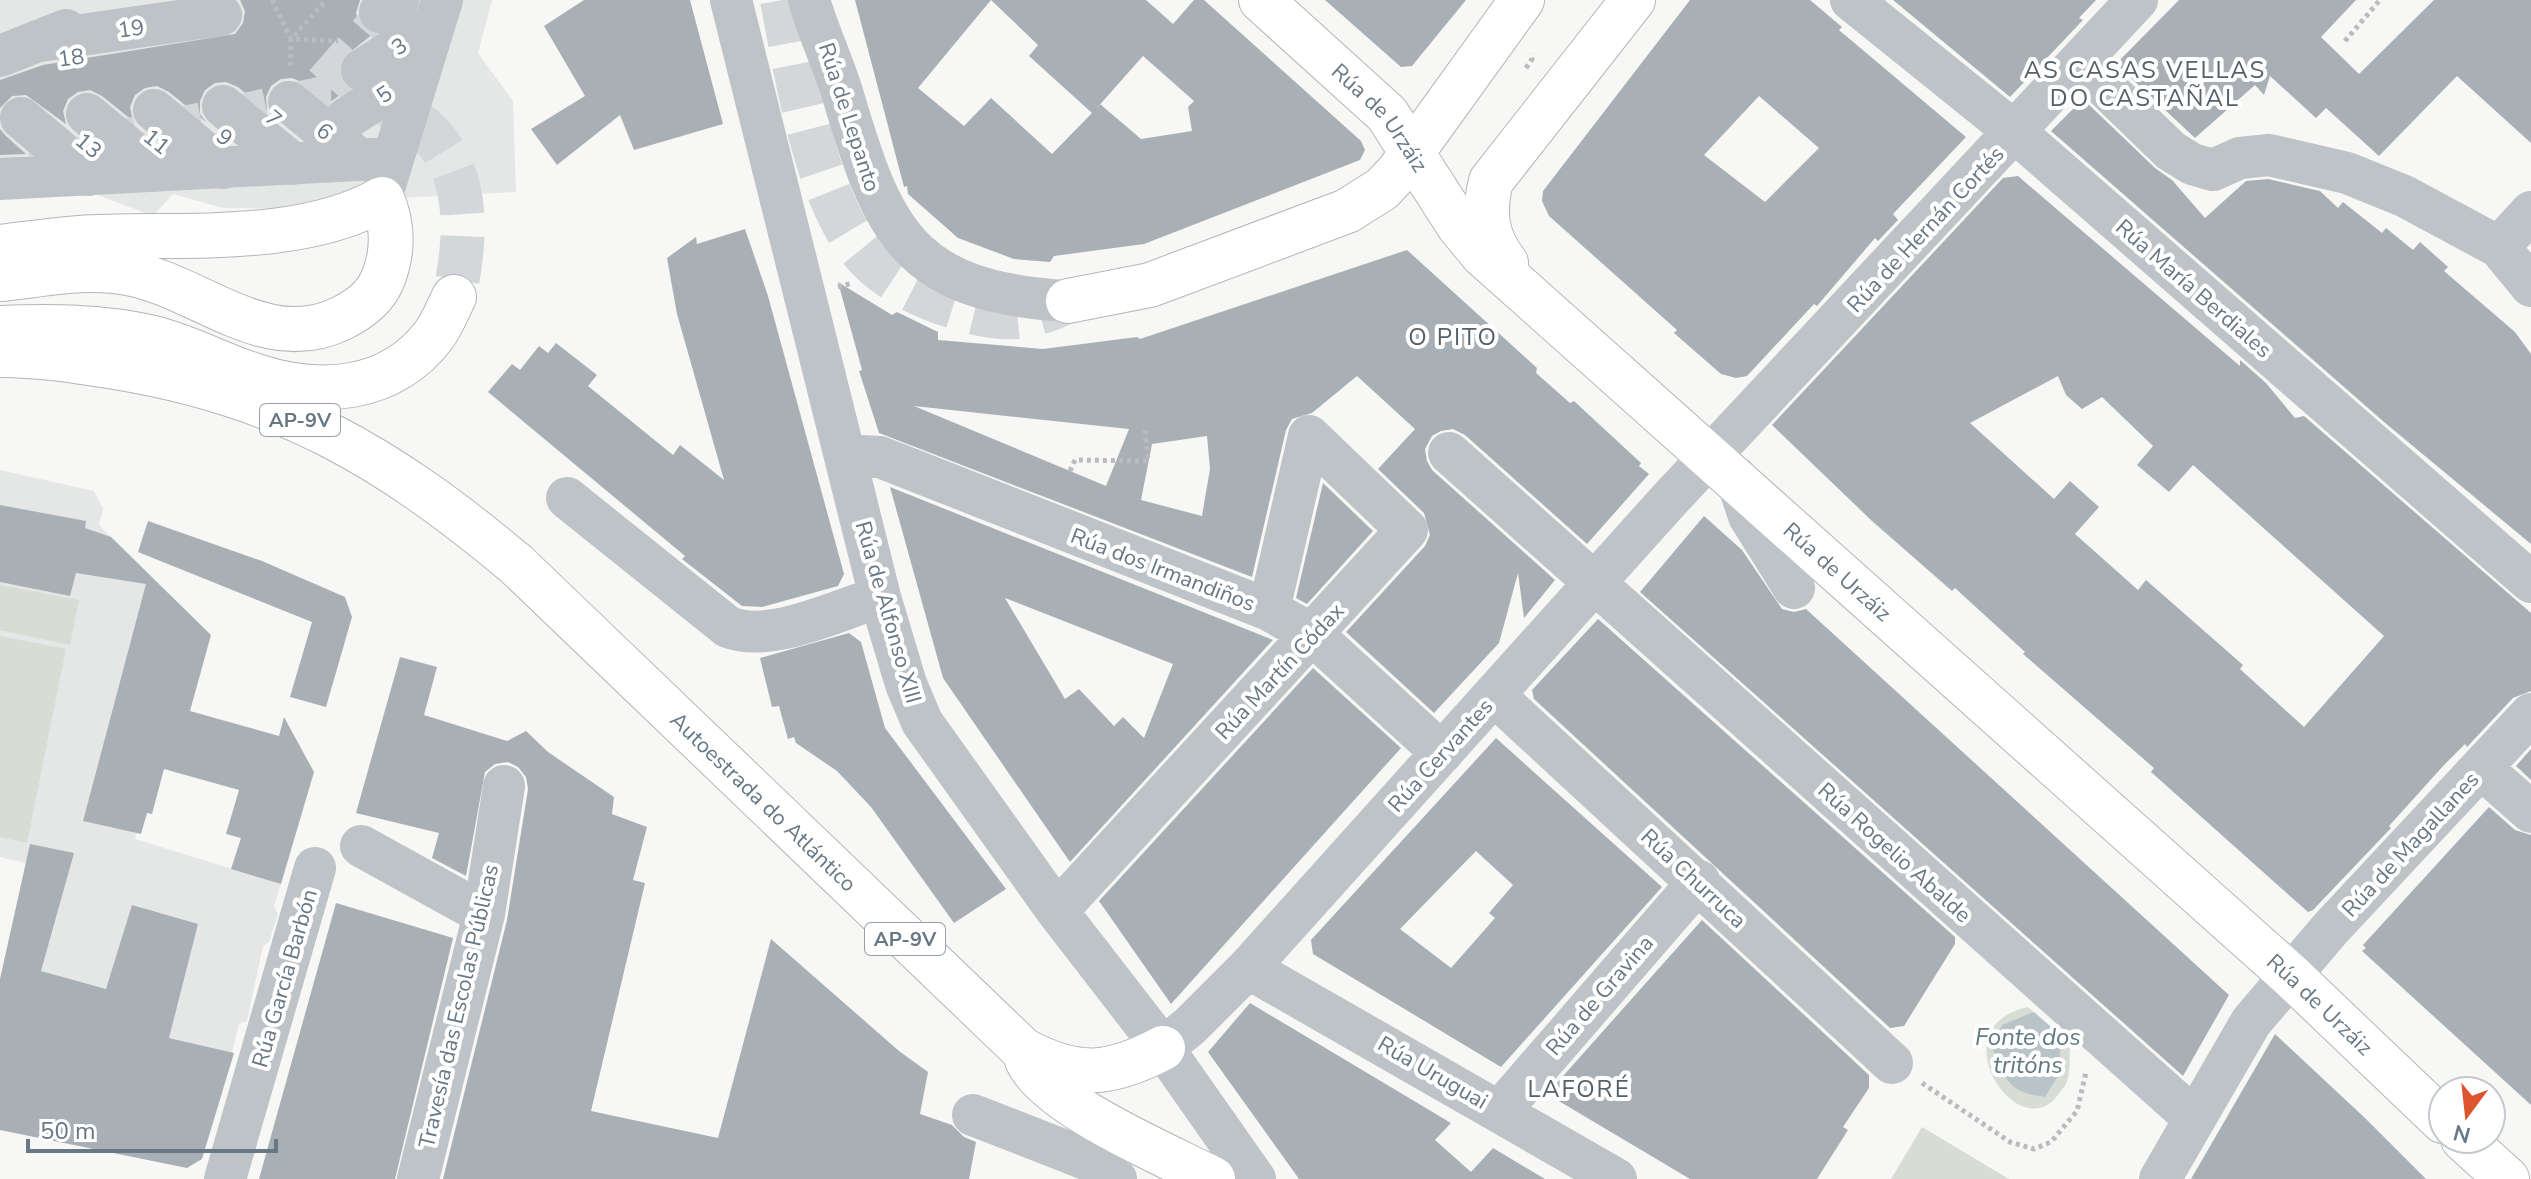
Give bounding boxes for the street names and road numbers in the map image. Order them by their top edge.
street label: 19 [116,12,146,46]
street label: 3 [386,31,413,63]
street label: Rúa de Lepanto [811,39,887,196]
street label: 18 [56,41,86,75]
street label: Rúa de Urzáiz [1325,57,1434,178]
street label: 5 [371,79,398,111]
street label: 7 [259,103,288,135]
street label: 6 [310,116,339,148]
street label: 11 [137,122,176,162]
street label: 9 [210,122,239,154]
street label: 13 [69,126,108,166]
street label: Rúa de Hernán Cortés [1840,140,2011,320]
street label: Rúa María Berdiales [2109,213,2278,365]
road number: AP-9V [260,404,340,436]
street label: Rúa de Urzáiz [1776,516,1898,628]
street label: Rúa de Alfonso XIII [848,518,928,707]
street label: Rúa dos Irmandiños [1066,521,1259,619]
street label: Rúa Martín Códax [1209,597,1351,746]
street label: Rúa Cervantes [1381,692,1500,819]
street label: Autoestrada do Atlántico [663,706,863,899]
street label: Rúa de Magallanes [2335,765,2486,924]
street label: Rúa Rogelio Abalde [1811,776,1977,930]
street label: Rúa Churruca [1634,822,1753,935]
street label: Travesía das Escolas Públicas [412,861,506,1151]
street label: Rúa García Barbón [245,886,325,1071]
road number: AP-9V [865,923,945,955]
street label: Rúa de Gravina [1539,929,1660,1062]
street label: Rúa de Urzáiz [2260,947,2379,1062]
street label: Rúa Uruguai [1372,1029,1493,1117]

